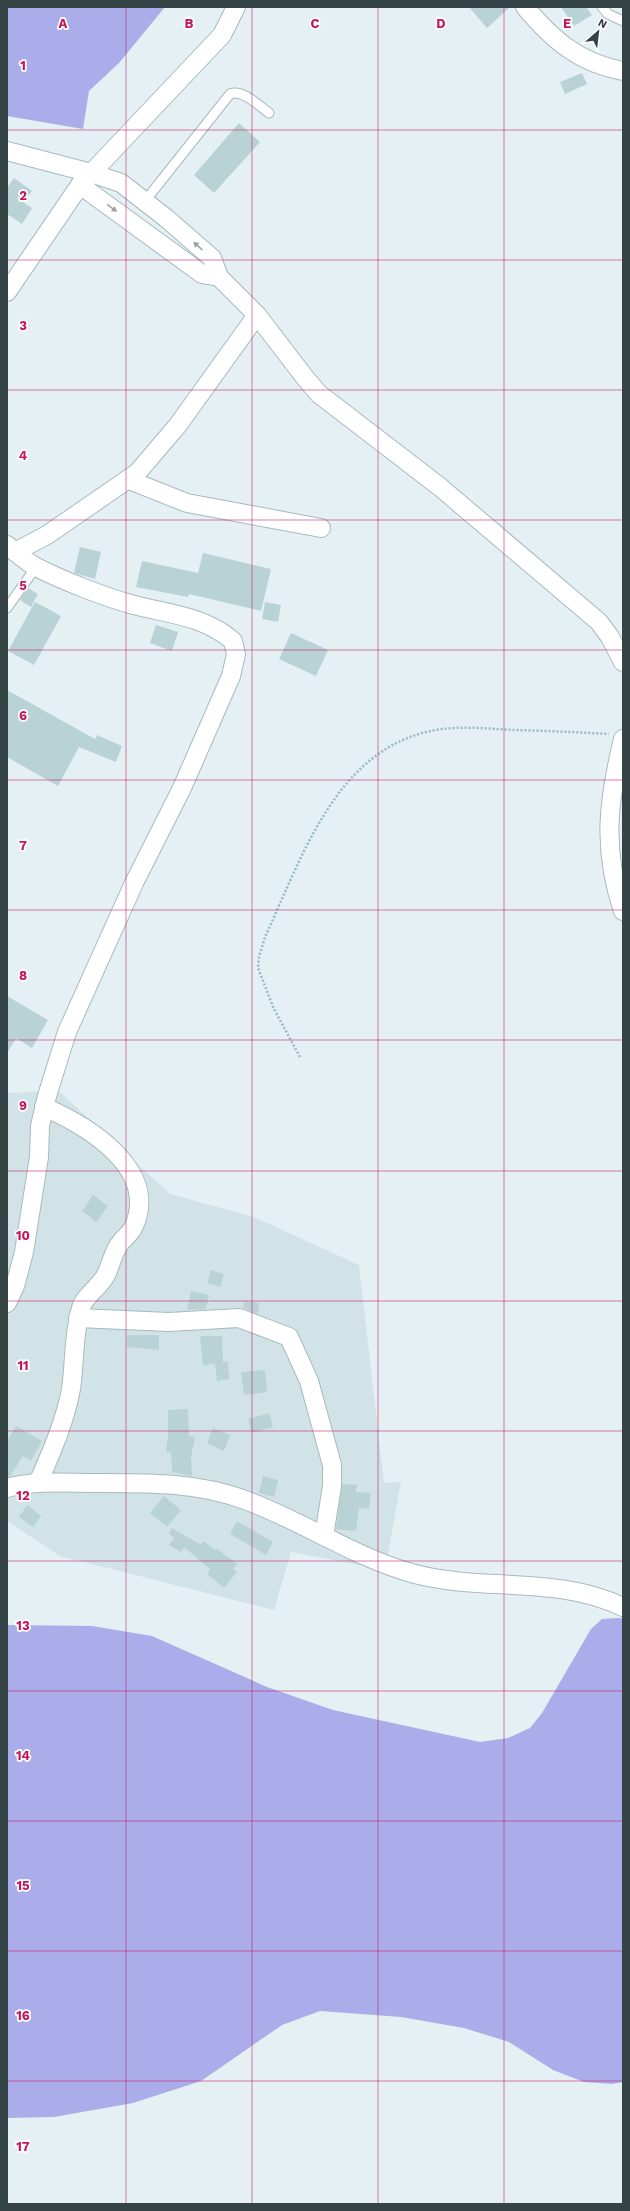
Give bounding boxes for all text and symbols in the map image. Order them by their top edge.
north arrow [578,12,618,52]
text: A [59,16,68,31]
text: B [185,16,194,31]
text: C [311,16,320,31]
text: D [436,16,446,31]
text: E [563,16,571,31]
text: N [596,16,609,31]
text: 1 [20,58,26,73]
text: 2 [19,188,27,203]
one-way arrow [106,204,117,212]
one-way arrow [193,241,203,251]
text: 3 [19,318,27,333]
text: 4 [19,448,28,463]
text: 5 [19,578,27,593]
text: 6 [19,708,27,723]
text: 7 [19,838,27,853]
text: 8 [19,968,27,983]
text: 9 [19,1098,27,1113]
text: 10 [16,1228,30,1243]
text: 11 [17,1358,29,1373]
text: 12 [16,1488,30,1503]
text: 13 [16,1618,30,1633]
text: 14 [16,1748,31,1763]
text: 15 [16,1878,30,1893]
text: 16 [16,2008,30,2023]
text: 17 [16,2139,30,2154]

